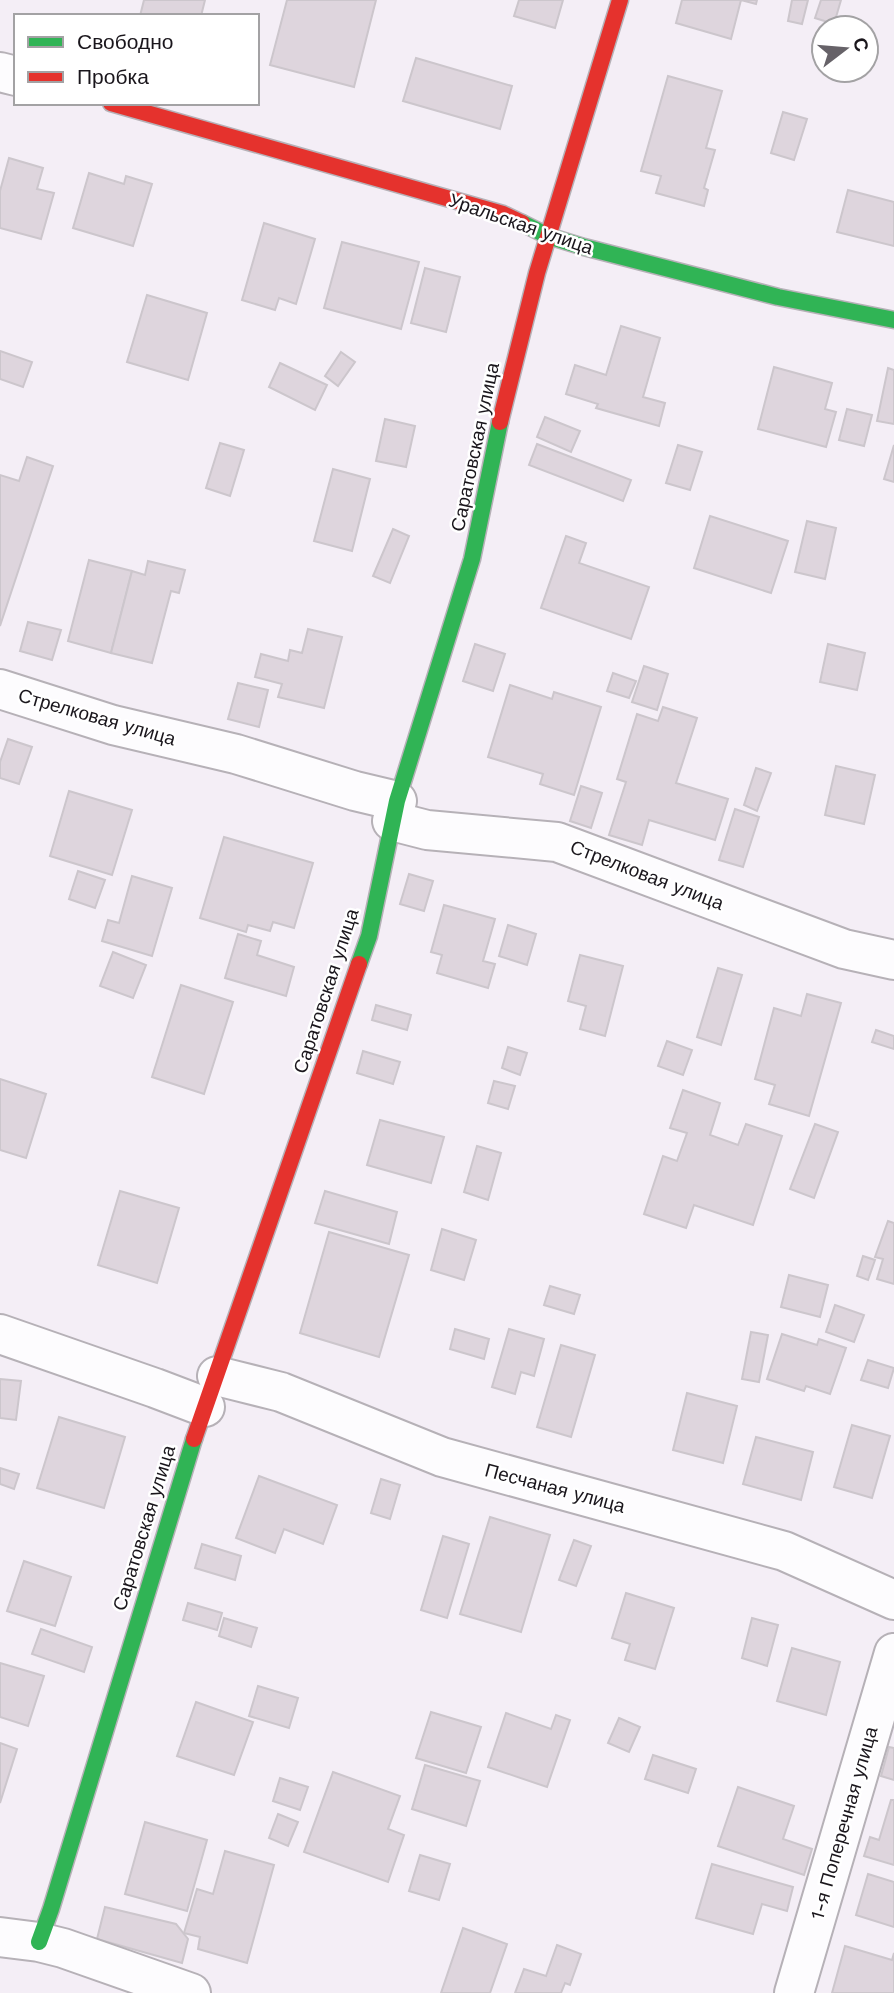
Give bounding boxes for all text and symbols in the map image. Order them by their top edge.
legend [14,14,259,105]
north arrow [810,14,880,84]
text: Свободно [77,29,174,54]
text: С [848,35,874,54]
text: Пробка [77,64,149,89]
street label: Уральская улица [446,189,597,260]
street label: Саратовская улица [446,360,504,533]
street label: Стрелковая улица [16,684,179,751]
street label: Стрелковая улица [567,835,727,915]
street label: Саратовская улица [288,905,364,1076]
street label: Саратовская улица [108,1442,180,1614]
street label: Песчаная улица [482,1458,628,1518]
street label: 1-я Поперечная улица [805,1724,883,1922]

